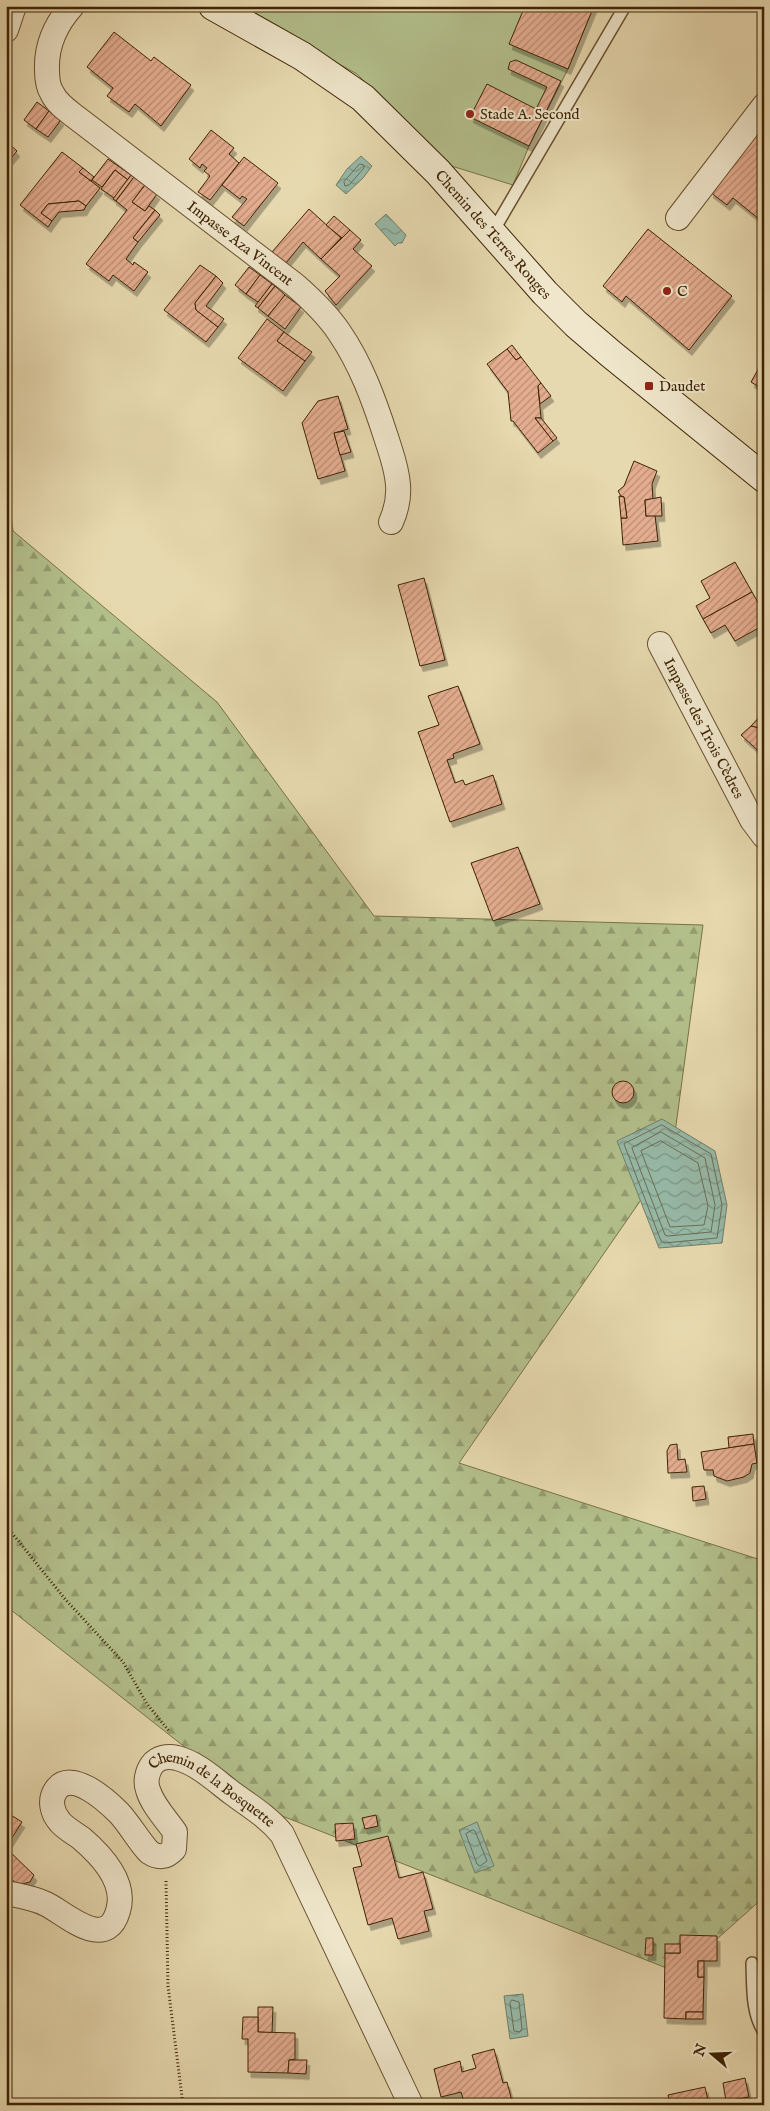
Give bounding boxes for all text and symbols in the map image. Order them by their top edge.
place label: Stade A. Second [480,105,580,124]
marker: Stade A. Second [464,108,476,120]
street label: Chemin des Terres Rouges [431,166,555,304]
street label: Impasse Aza Vincent [183,197,297,290]
place label: C [677,282,688,301]
marker: C [661,285,673,297]
place label: Daudet [659,377,705,396]
marker: Daudet [643,380,655,392]
street label: Impasse des Trois Cèdres [659,655,748,802]
street label: Chemin de la Bosquette [144,1748,279,1832]
north arrow [688,2028,738,2078]
text: N [690,2041,711,2060]

